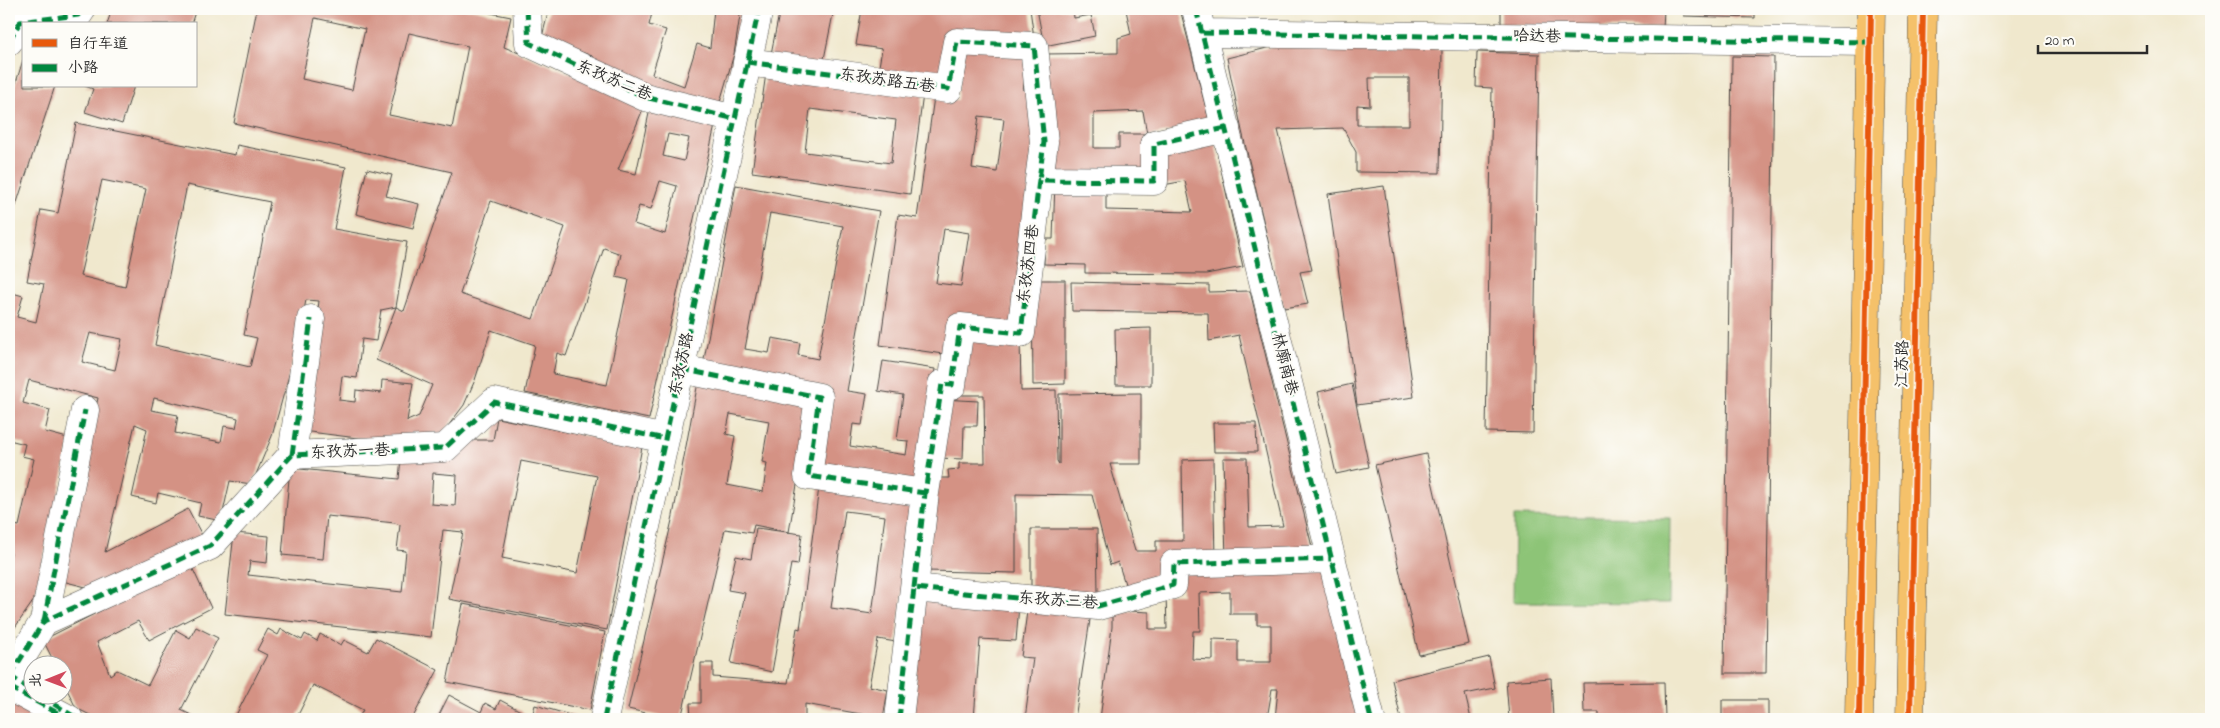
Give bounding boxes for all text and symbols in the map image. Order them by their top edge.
legend [22,22,198,88]
scale bar [2038,22,2146,54]
street label: 哈达巷 [1513,25,1561,49]
text: 20 m [2045,30,2075,52]
text: 自行车道 [68,33,128,55]
street label: 东孜苏二巷 [572,54,656,108]
text: 小路 [68,57,98,79]
street label: 东孜苏路五巷 [838,62,936,100]
street label: 东孜苏四巷 [1012,223,1046,305]
street label: 东孜苏路 [664,330,700,398]
street label: 林廓南巷 [1265,330,1303,398]
street label: 江苏路 [1891,340,1915,388]
street label: 东孜苏一巷 [310,439,390,465]
street label: 东孜苏三巷 [1017,586,1099,616]
north arrow [22,656,72,706]
text: 北 [26,673,47,687]

